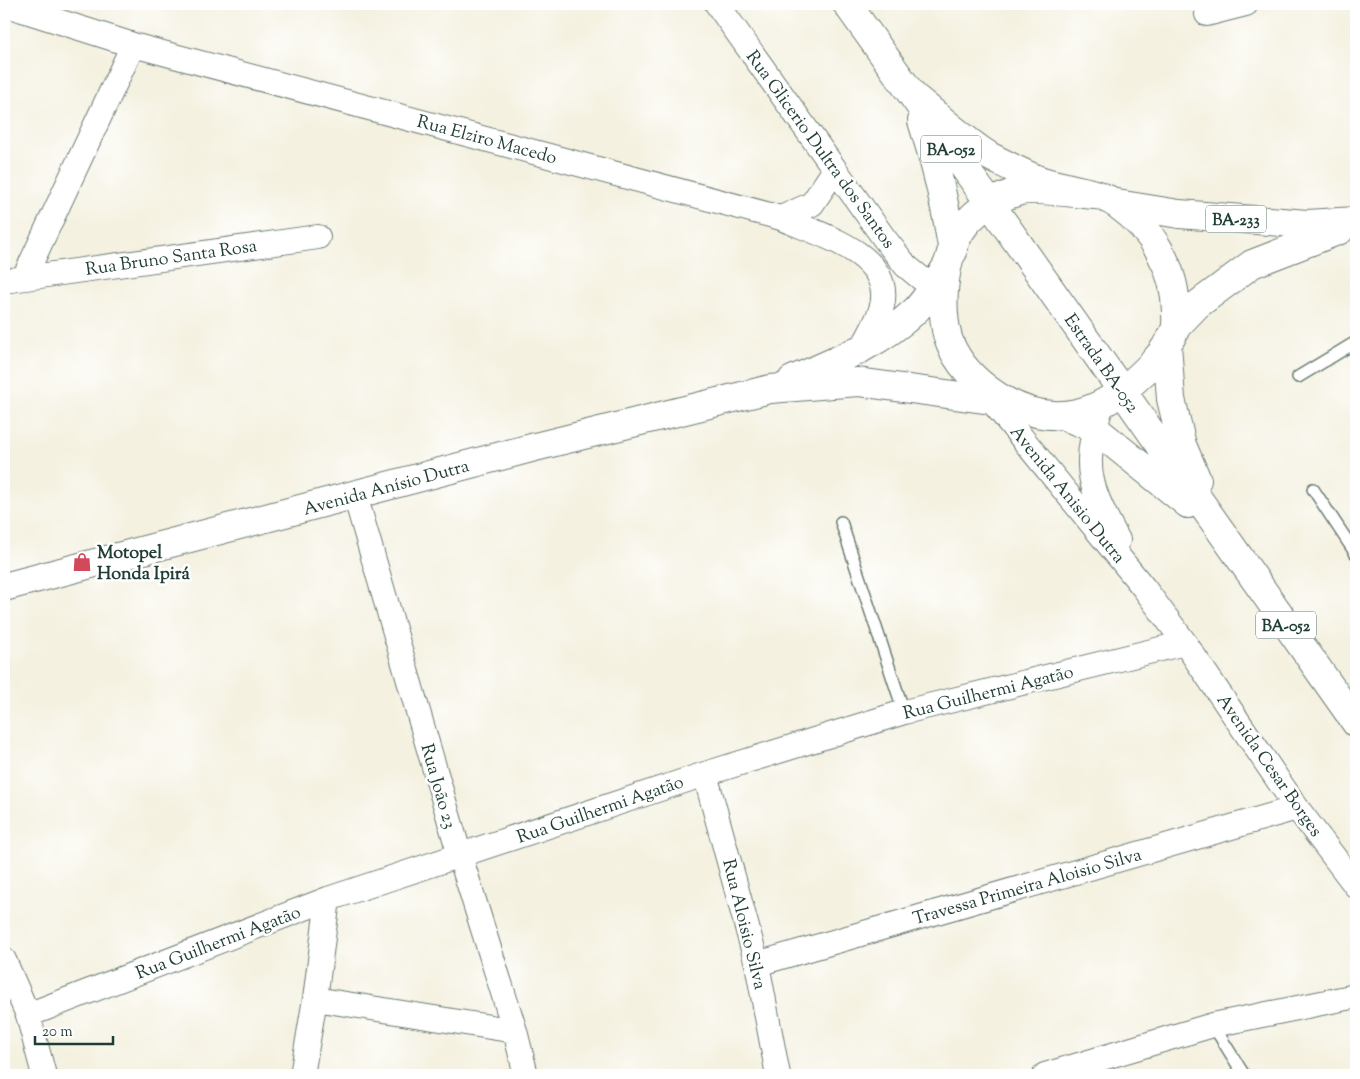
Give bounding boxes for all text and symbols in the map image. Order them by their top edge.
street label: Rua Glicerio Dultra dos Santos [738,46,900,255]
street label: Rua Elziro Macedo [414,110,560,172]
road number: BA-052 [921,136,981,162]
road number: BA-233 [1206,205,1266,232]
street label: Rua Bruno Santa Rosa [84,234,259,284]
street label: Estrada BA-052 [1056,309,1145,420]
street label: Avenida Anisio Dutra [1003,421,1130,570]
street label: Avenida Anísio Dutra [301,454,472,524]
place label: Motopel Honda Ipirá [97,541,191,588]
shop icon: Motopel Honda Ipirá [71,551,93,573]
road number: BA-052 [1256,612,1316,638]
street label: Rua Guilhermi Agatão [901,660,1077,728]
street label: Avenida Cesar Borges [1209,689,1328,843]
street label: Rua João 23 [413,741,462,832]
street label: Rua Guilhermi Agatão [514,770,688,852]
street label: Travessa Primeira Aloisio Silva [910,843,1145,933]
street label: Rua Aloisio Silva [714,857,772,992]
street label: Rua Guilhermi Agatão [133,900,305,987]
scale bar [35,1014,112,1046]
text: 20 m [42,1022,73,1043]

